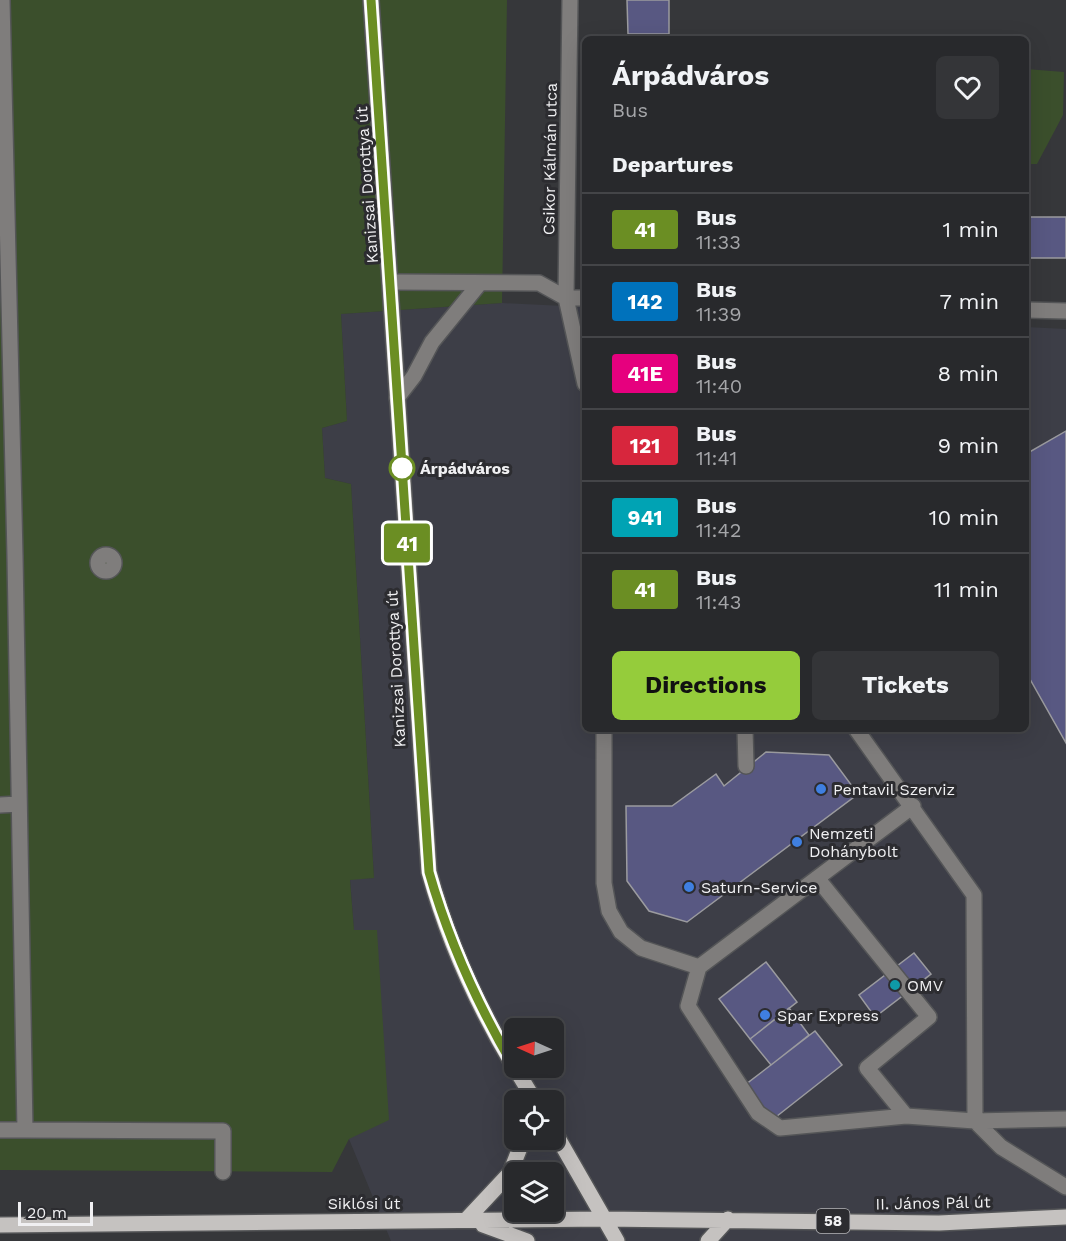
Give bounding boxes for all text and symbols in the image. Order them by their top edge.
button: heart [936,56,999,119]
text: Árpádváros [612,59,769,92]
street label: Csikor Kálmán utca [539,83,561,235]
text: Bus [612,98,648,122]
street label: Kanizsai Dorottya út [352,106,382,264]
text: Departures [612,152,733,177]
text: Bus [696,205,736,230]
text: 41 [634,217,656,242]
text: 1 min [942,217,999,242]
text: 11:33 [696,230,741,254]
text: Bus [696,277,736,302]
text: 142 [628,289,662,314]
text: 7 min [939,289,999,314]
text: 11:39 [696,302,742,326]
text: Bus [696,349,736,374]
text: 41E [627,361,663,386]
text: 8 min [938,361,999,386]
text: 11:40 [696,374,742,398]
text: Bus [696,421,736,446]
text: 121 [630,433,660,458]
text: 9 min [937,433,999,458]
text: 11:41 [696,446,737,470]
marker: Árpádváros [389,455,415,481]
place label: Árpádváros [420,459,510,478]
text: Bus [696,493,736,518]
text: 941 [627,505,663,530]
text: 10 min [929,505,999,530]
text: 11:42 [696,518,741,542]
line badge: 41 [380,524,434,562]
text: 41 [396,531,418,556]
text: Bus [696,565,736,590]
text: 41 [634,577,656,602]
text: 11 min [934,577,999,602]
street label: Kanizsai Dorottya út [382,590,410,748]
text: 11:43 [696,590,741,614]
button: Directions [612,651,800,720]
button: Tickets [812,651,999,720]
place label: Pentavil Szerviz [833,780,955,799]
marker: Pentavil Szerviz [814,782,828,796]
place label: Nemzeti Dohánybolt [809,824,898,861]
marker: Nemzeti Dohánybolt [790,835,804,849]
place label: Saturn-Service [701,878,817,897]
marker: Saturn-Service [682,880,696,894]
place label: OMV [907,976,943,995]
marker: OMV [888,978,902,992]
place label: Spar Express [777,1006,879,1025]
marker: Spar Express [758,1008,772,1022]
north arrow [504,1018,564,1078]
map controls [504,1018,564,1222]
button: locate [504,1090,564,1150]
button: layers [504,1162,564,1222]
street label: II. János Pál út [875,1192,991,1214]
street label: Siklósi út [328,1194,401,1213]
scale bar [18,1199,93,1226]
text: 20 m [27,1203,67,1222]
road number: 58 [816,1209,850,1233]

